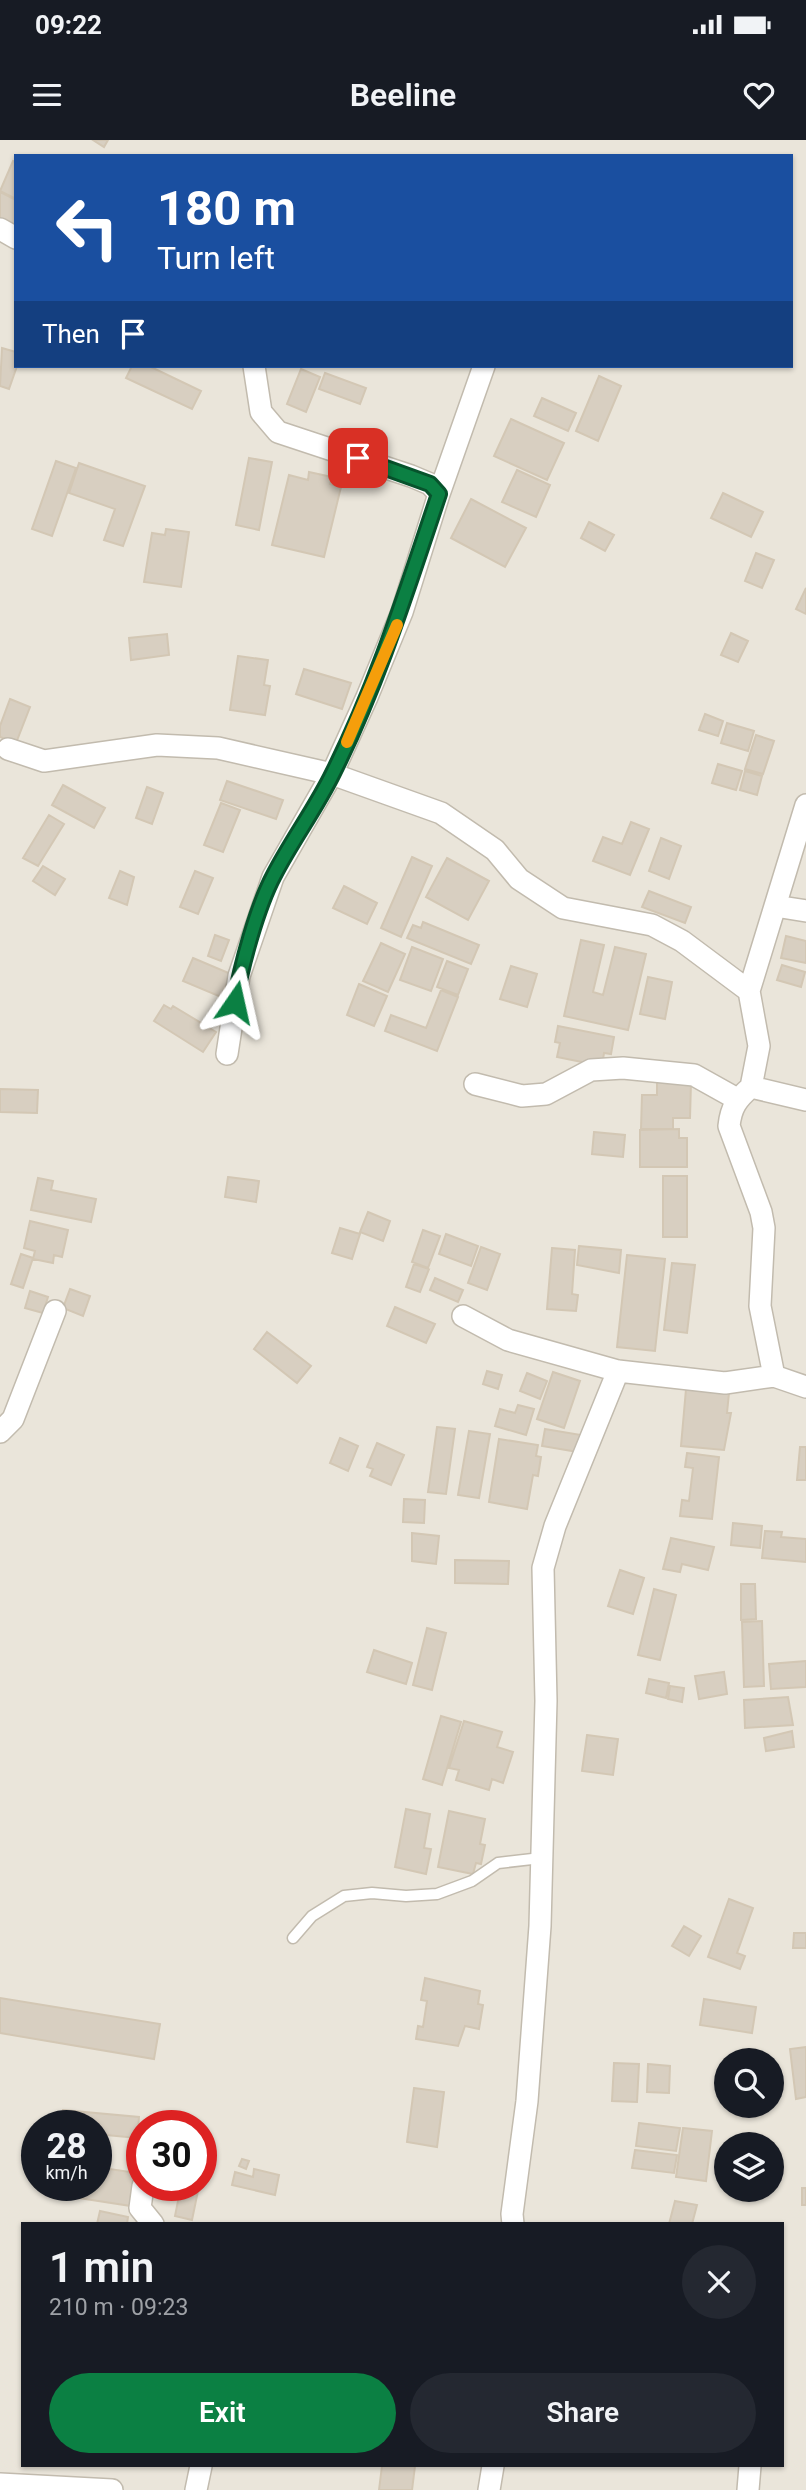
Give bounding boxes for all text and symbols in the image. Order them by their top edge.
text: 09:22 [35,10,102,40]
icon: menu [28,76,66,114]
text: Beeline [350,76,456,114]
icon: heart [740,76,778,114]
text: 180 m [157,180,296,237]
icon: left [42,182,133,273]
text: Turn left [157,239,275,277]
icon: arrive [114,315,152,353]
text: Then [42,319,100,349]
pin [328,428,388,488]
icon: arrive [339,439,377,477]
position arrow [198,965,272,1039]
map controls [714,2048,784,2202]
button: search [714,2048,784,2118]
speed limit sign: 30 [126,2110,217,2201]
text: 28 [46,2126,87,2167]
button: layers [714,2132,784,2202]
text: km/h [45,2162,88,2183]
text: 1 min [49,2243,154,2292]
button: close [682,2245,756,2319]
text: 210 m · 09:23 [49,2294,188,2321]
button: Exit [49,2373,396,2453]
button: Share [410,2373,756,2453]

